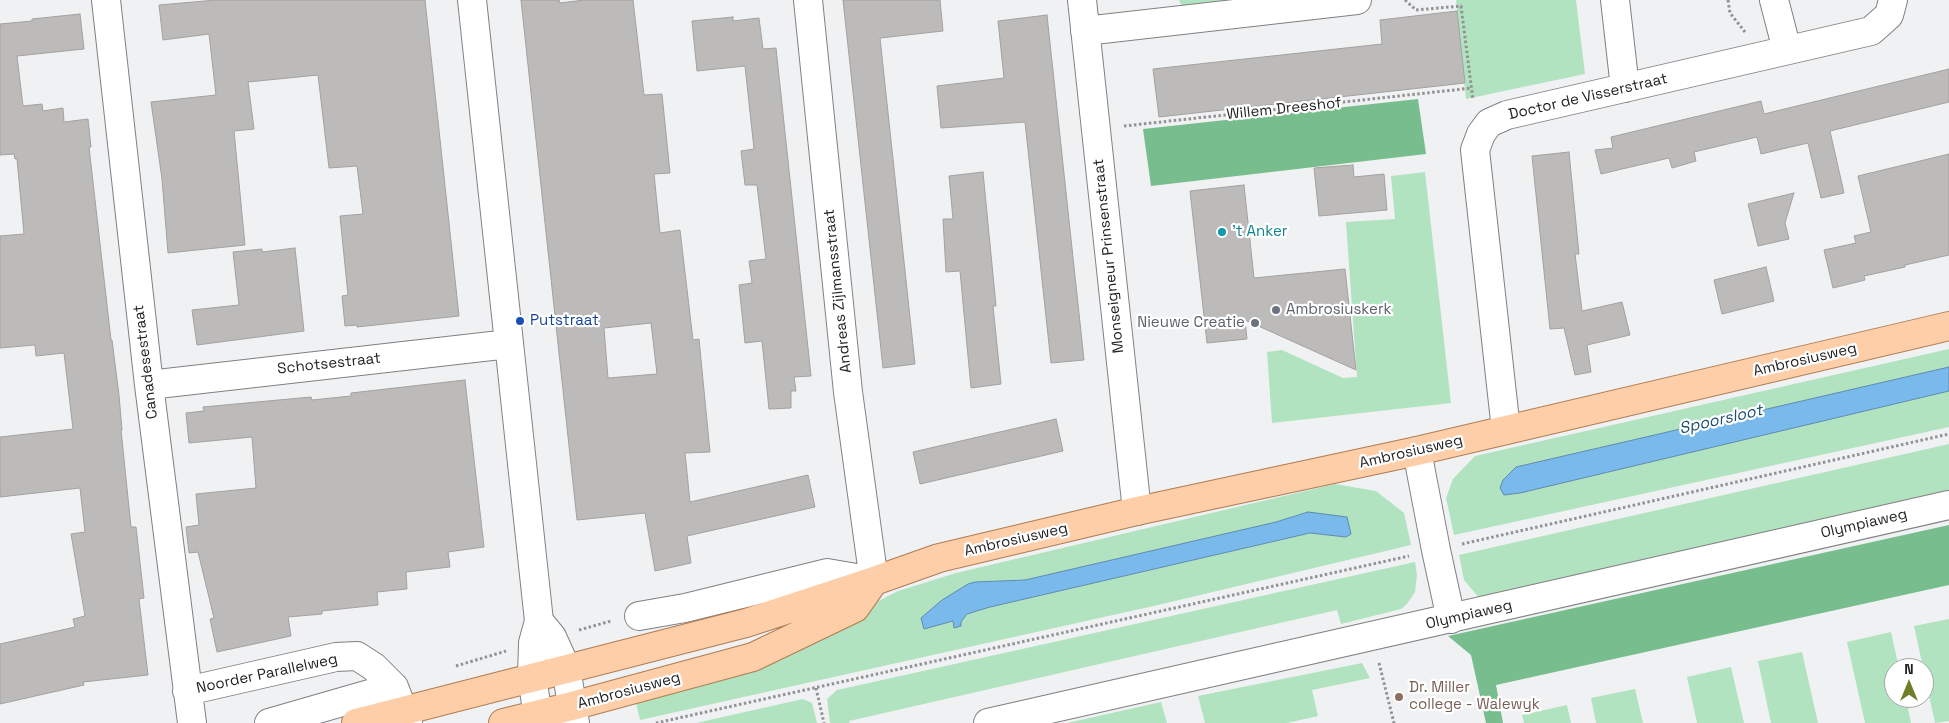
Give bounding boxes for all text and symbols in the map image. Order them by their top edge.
street label: Doctor de Visserstraat [1507,70,1669,124]
street label: Willem Dreeshof [1226,94,1342,124]
street label: Monseigneur Prinsenstraat [1090,158,1128,354]
street label: Andreas Zijlmansstraat [820,208,856,374]
place label: 't Anker [1232,223,1287,241]
marker: 't Anker [1216,226,1228,238]
place label: Ambrosiuskerk [1286,301,1392,319]
street label: Canadesestraat [130,304,162,420]
marker: Ambrosiuskerk [1270,304,1282,316]
place label: Putstraat [530,312,599,330]
place label: Nieuwe Creatie [1137,314,1245,332]
marker: Putstraat [514,315,526,327]
marker: Nieuwe Creatie [1249,317,1261,329]
street label: Ambrosiusweg [1752,339,1858,381]
street label: Schotsestraat [276,350,382,378]
water label: Spoorsloot [1677,401,1765,439]
street label: Ambrosiusweg [1358,431,1464,473]
street label: Olympiaweg [1819,505,1909,543]
street label: Ambrosiusweg [963,519,1069,561]
street label: Olympiaweg [1424,596,1514,634]
street label: Noorder Parallelweg [195,650,339,698]
north arrow [1884,658,1934,708]
text: N [1904,660,1914,678]
street label: Ambrosiusweg [576,669,682,713]
place label: Dr. Miller college - Walewyk [1409,679,1540,714]
marker: Dr. Miller college - Walewyk [1393,691,1405,703]

